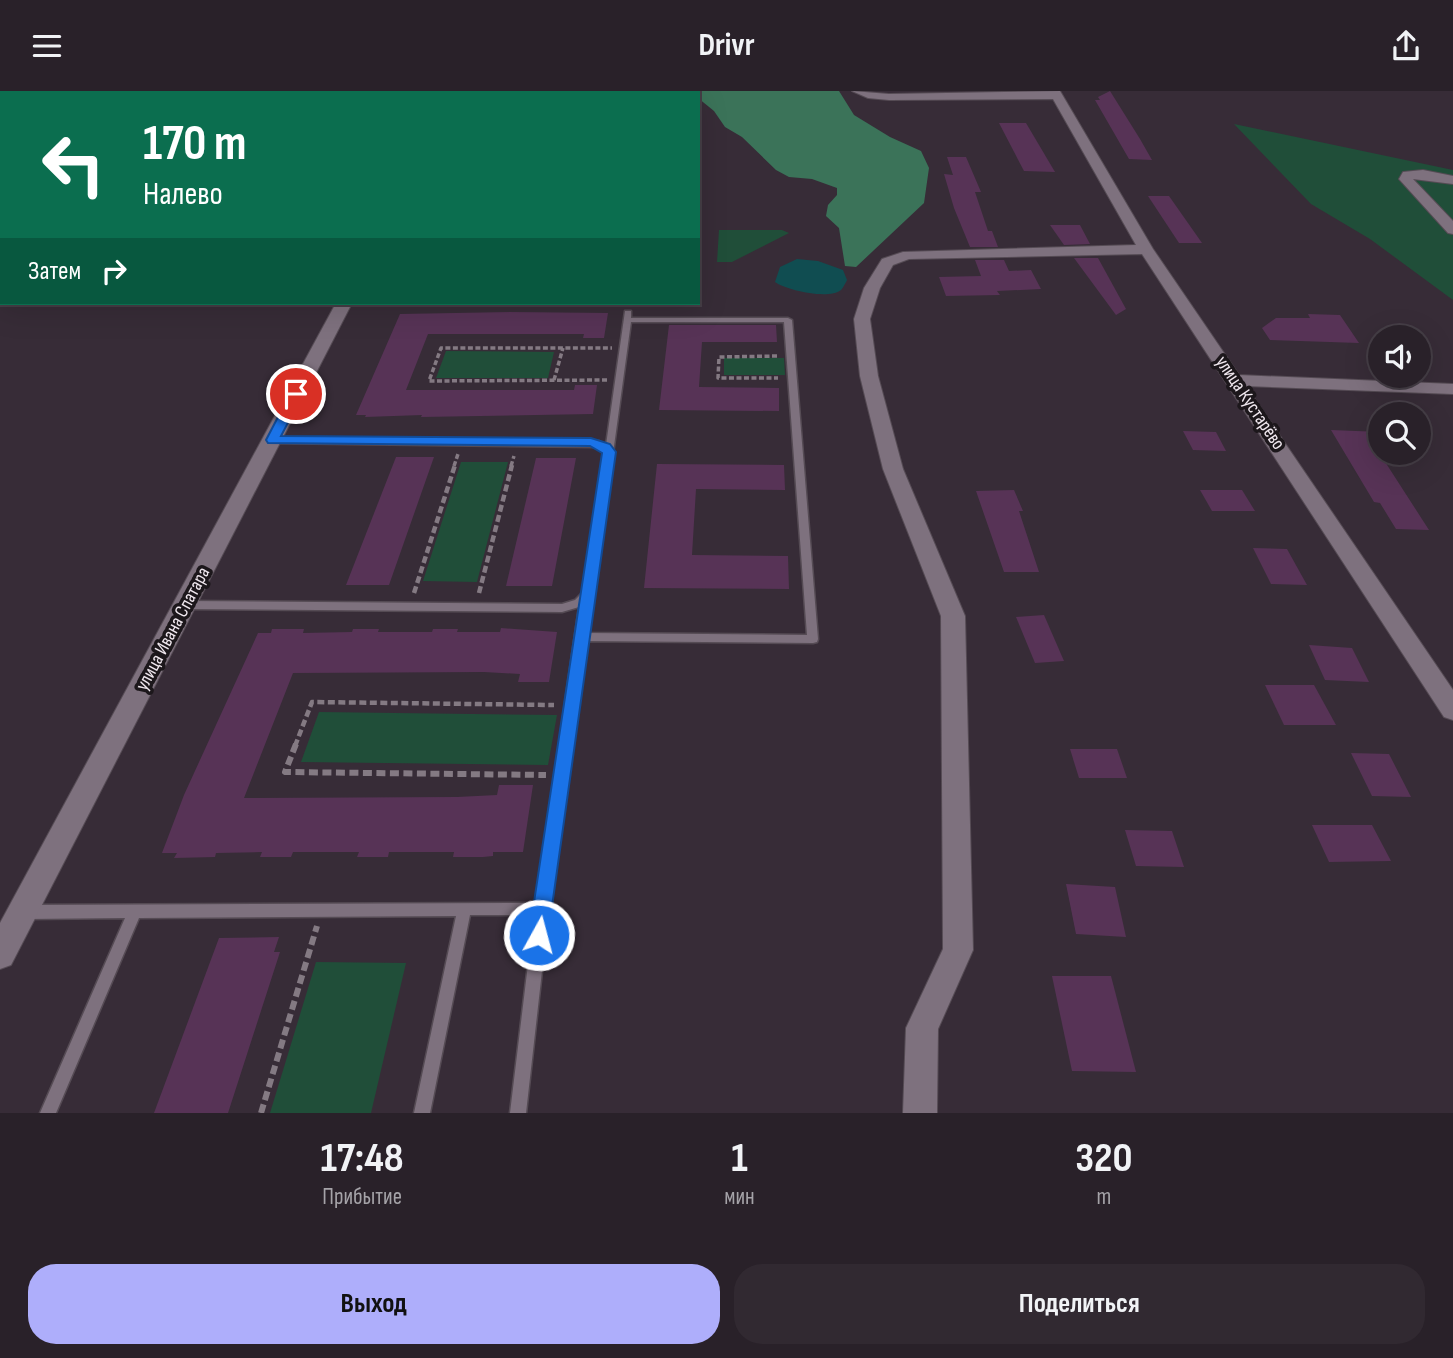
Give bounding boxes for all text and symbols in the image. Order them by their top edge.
text: Drivr [698,26,755,65]
icon: menu [28,27,66,65]
icon: share [1387,27,1425,65]
text: 170 m [143,115,247,174]
icon: left [28,119,119,210]
text: Налево [143,175,223,214]
icon: right [95,252,133,290]
text: Затем [28,256,81,287]
map controls [1368,325,1431,465]
button: sound [1368,325,1431,388]
street label: улица Кустарёво [1210,352,1290,454]
pin [266,364,326,424]
icon: arrive [277,375,315,413]
button: search [1368,402,1431,465]
street label: улица Ивана Спатара [131,563,215,695]
position arrow [502,898,576,972]
text: 17:48 [321,1133,404,1184]
text: 1 [731,1133,748,1184]
text: 320 [1075,1133,1132,1184]
text: Прибытие [322,1183,402,1211]
text: мин [724,1183,755,1211]
text: m [1096,1183,1111,1211]
button: Выход [28,1264,720,1344]
button: Поделиться [734,1264,1425,1344]

